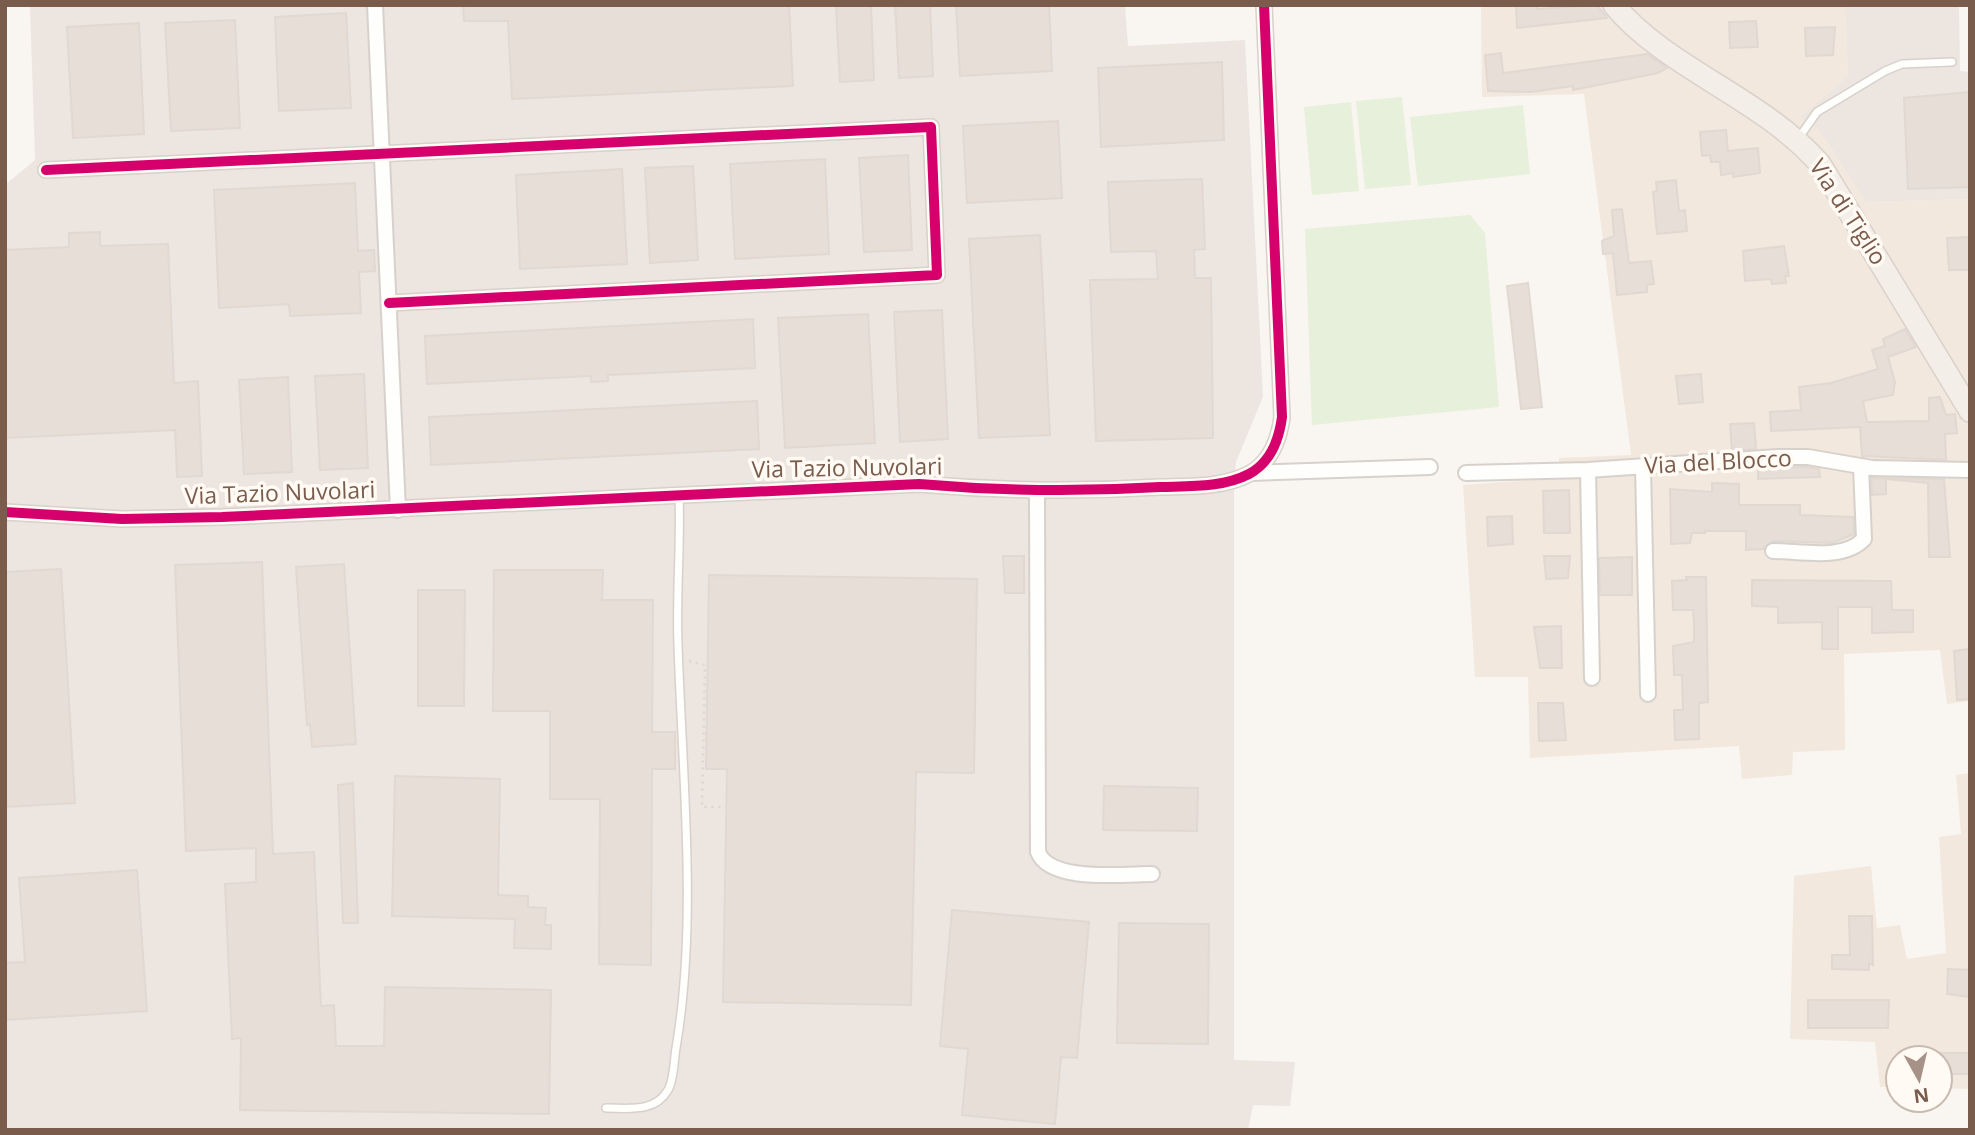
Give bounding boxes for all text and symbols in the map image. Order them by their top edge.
street label: Via di Tiglio [1803,152,1895,271]
street label: Via del Blocco [1644,441,1792,481]
street label: Via Tazio Nuvolari [751,449,943,485]
street label: Via Tazio Nuvolari [184,473,376,511]
north arrow [1884,1044,1954,1114]
text: N [1912,1082,1931,1110]

